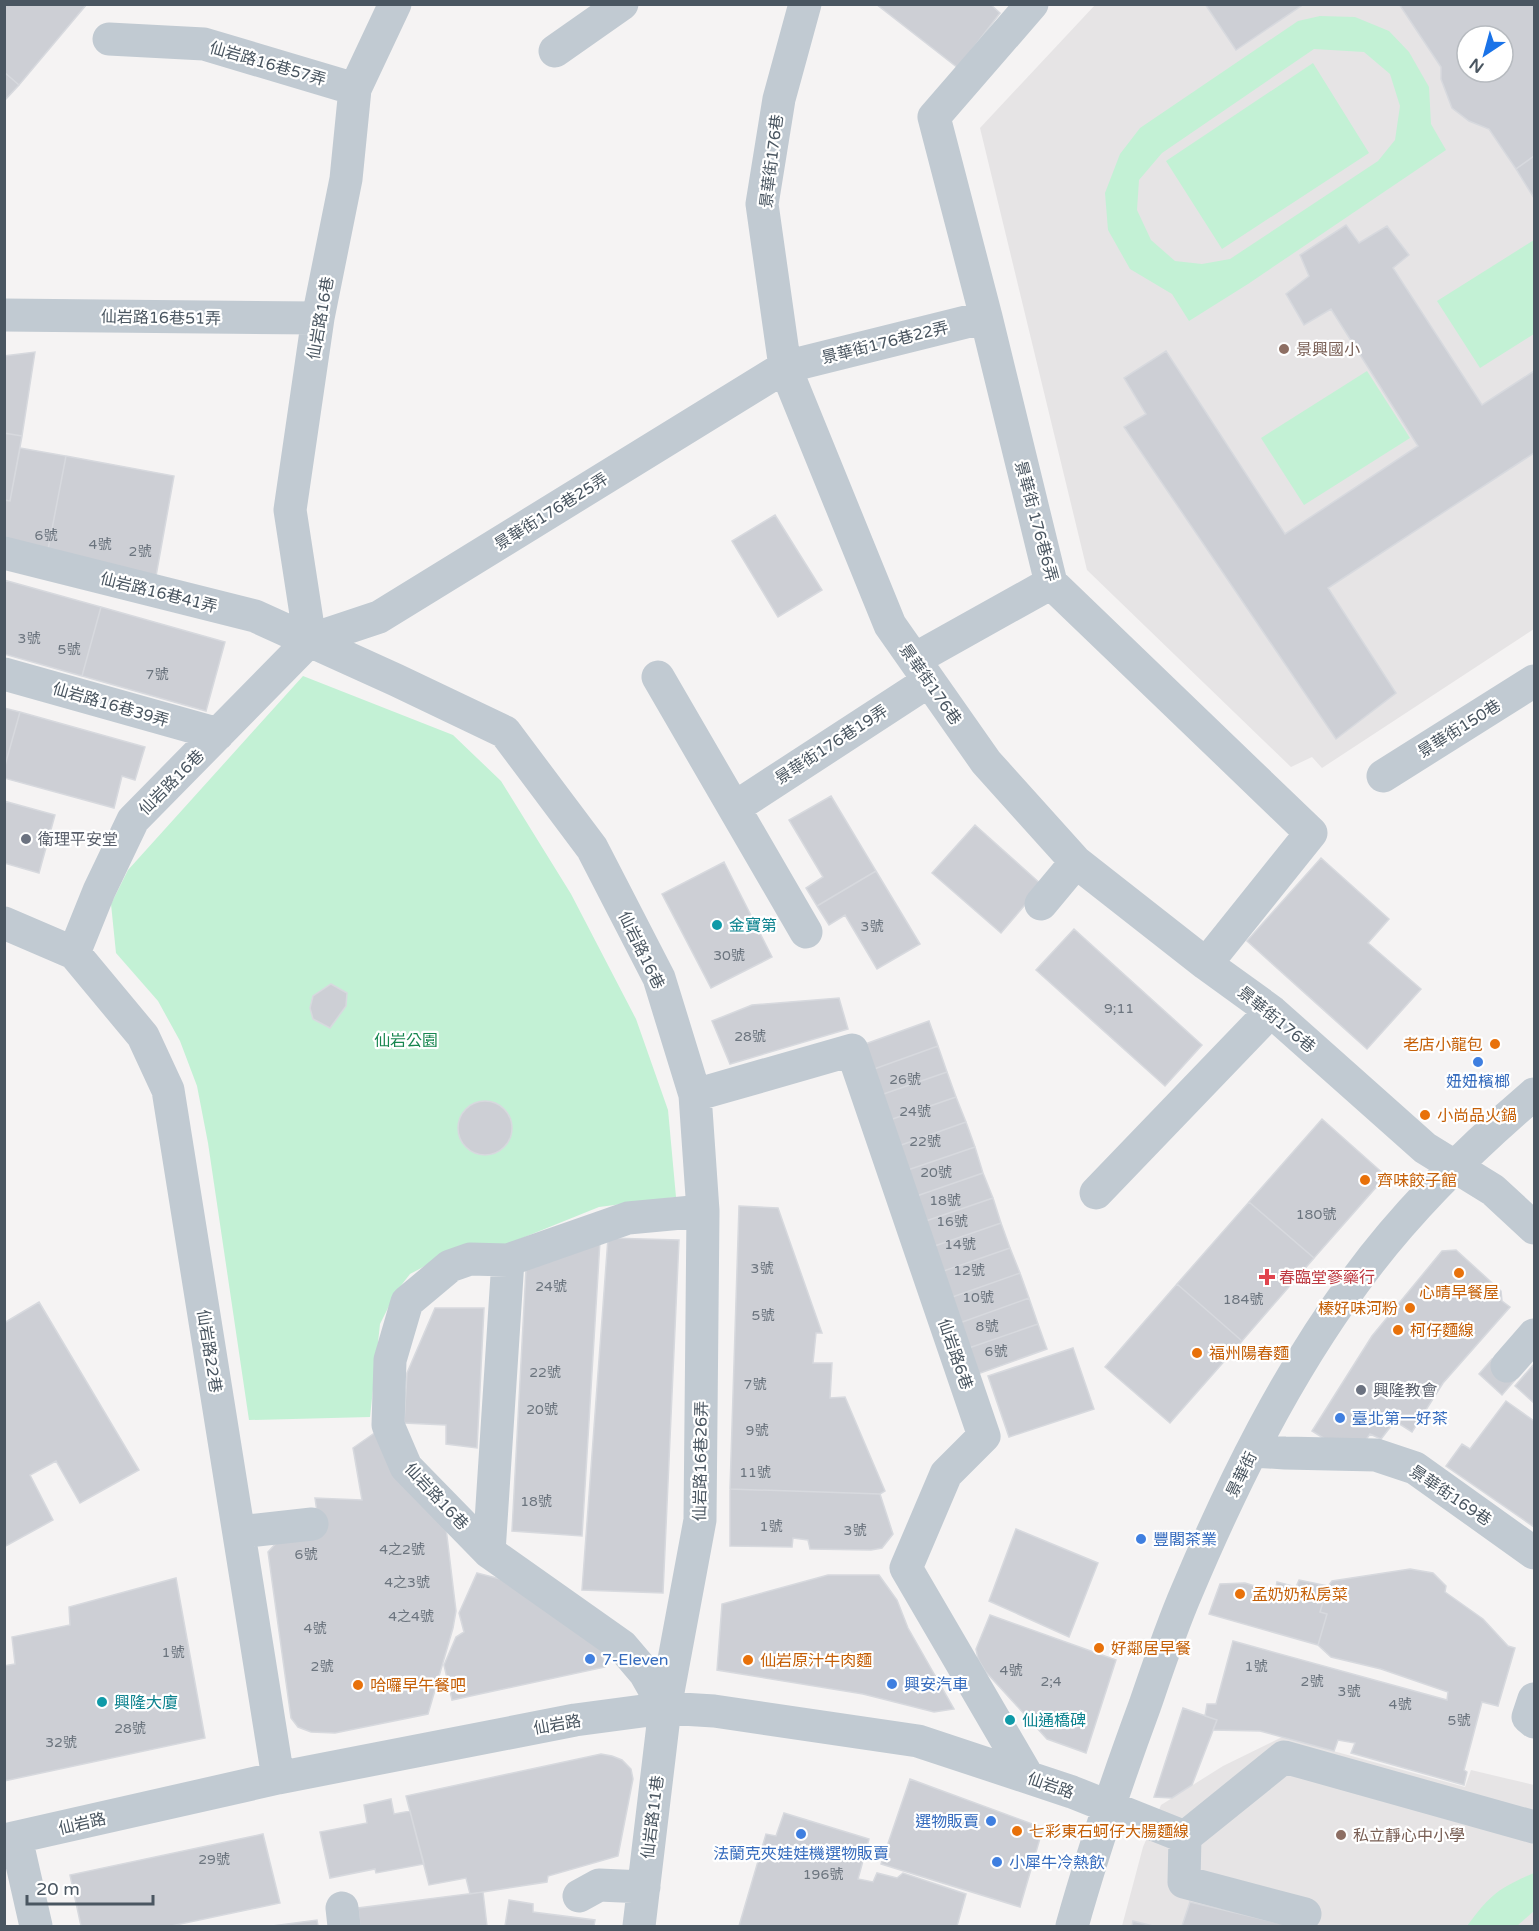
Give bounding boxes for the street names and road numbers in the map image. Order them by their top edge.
street label: 仙岩路16巷57弄 [207,38,328,90]
street label: 景華街176巷 [756,113,788,209]
street label: 仙岩路16巷 [304,275,338,361]
street label: 仙岩路16巷51弄 [101,307,221,329]
street label: 景華街176巷22弄 [820,318,951,368]
street label: 景華街 176巷6弄 [1010,459,1062,584]
street label: 景華街176巷25弄 [491,469,612,555]
street label: 仙岩路16巷41弄 [98,569,219,617]
street label: 景華街176巷 [895,640,965,729]
street label: 仙岩路16巷39弄 [50,679,171,731]
street label: 景華街150巷 [1414,695,1505,762]
street label: 景華街176巷19弄 [771,701,892,789]
street label: 仙岩路16巷 [135,746,209,820]
street label: 仙岩路16巷 [614,908,669,993]
street label: 景華街176巷 [1233,982,1319,1057]
street label: 仙岩路22巷 [193,1308,225,1394]
street label: 仙岩路6巷 [934,1316,977,1393]
street label: 仙岩路16巷26弄 [690,1401,712,1521]
street label: 景華街 [1222,1448,1261,1500]
street label: 仙岩路16巷 [400,1459,472,1534]
street label: 景華街169巷 [1406,1461,1495,1530]
street label: 仙岩路 [532,1711,583,1739]
street label: 仙岩路 [1025,1769,1077,1803]
street label: 仙岩路11巷 [638,1774,668,1860]
street label: 仙岩路 [57,1809,108,1839]

